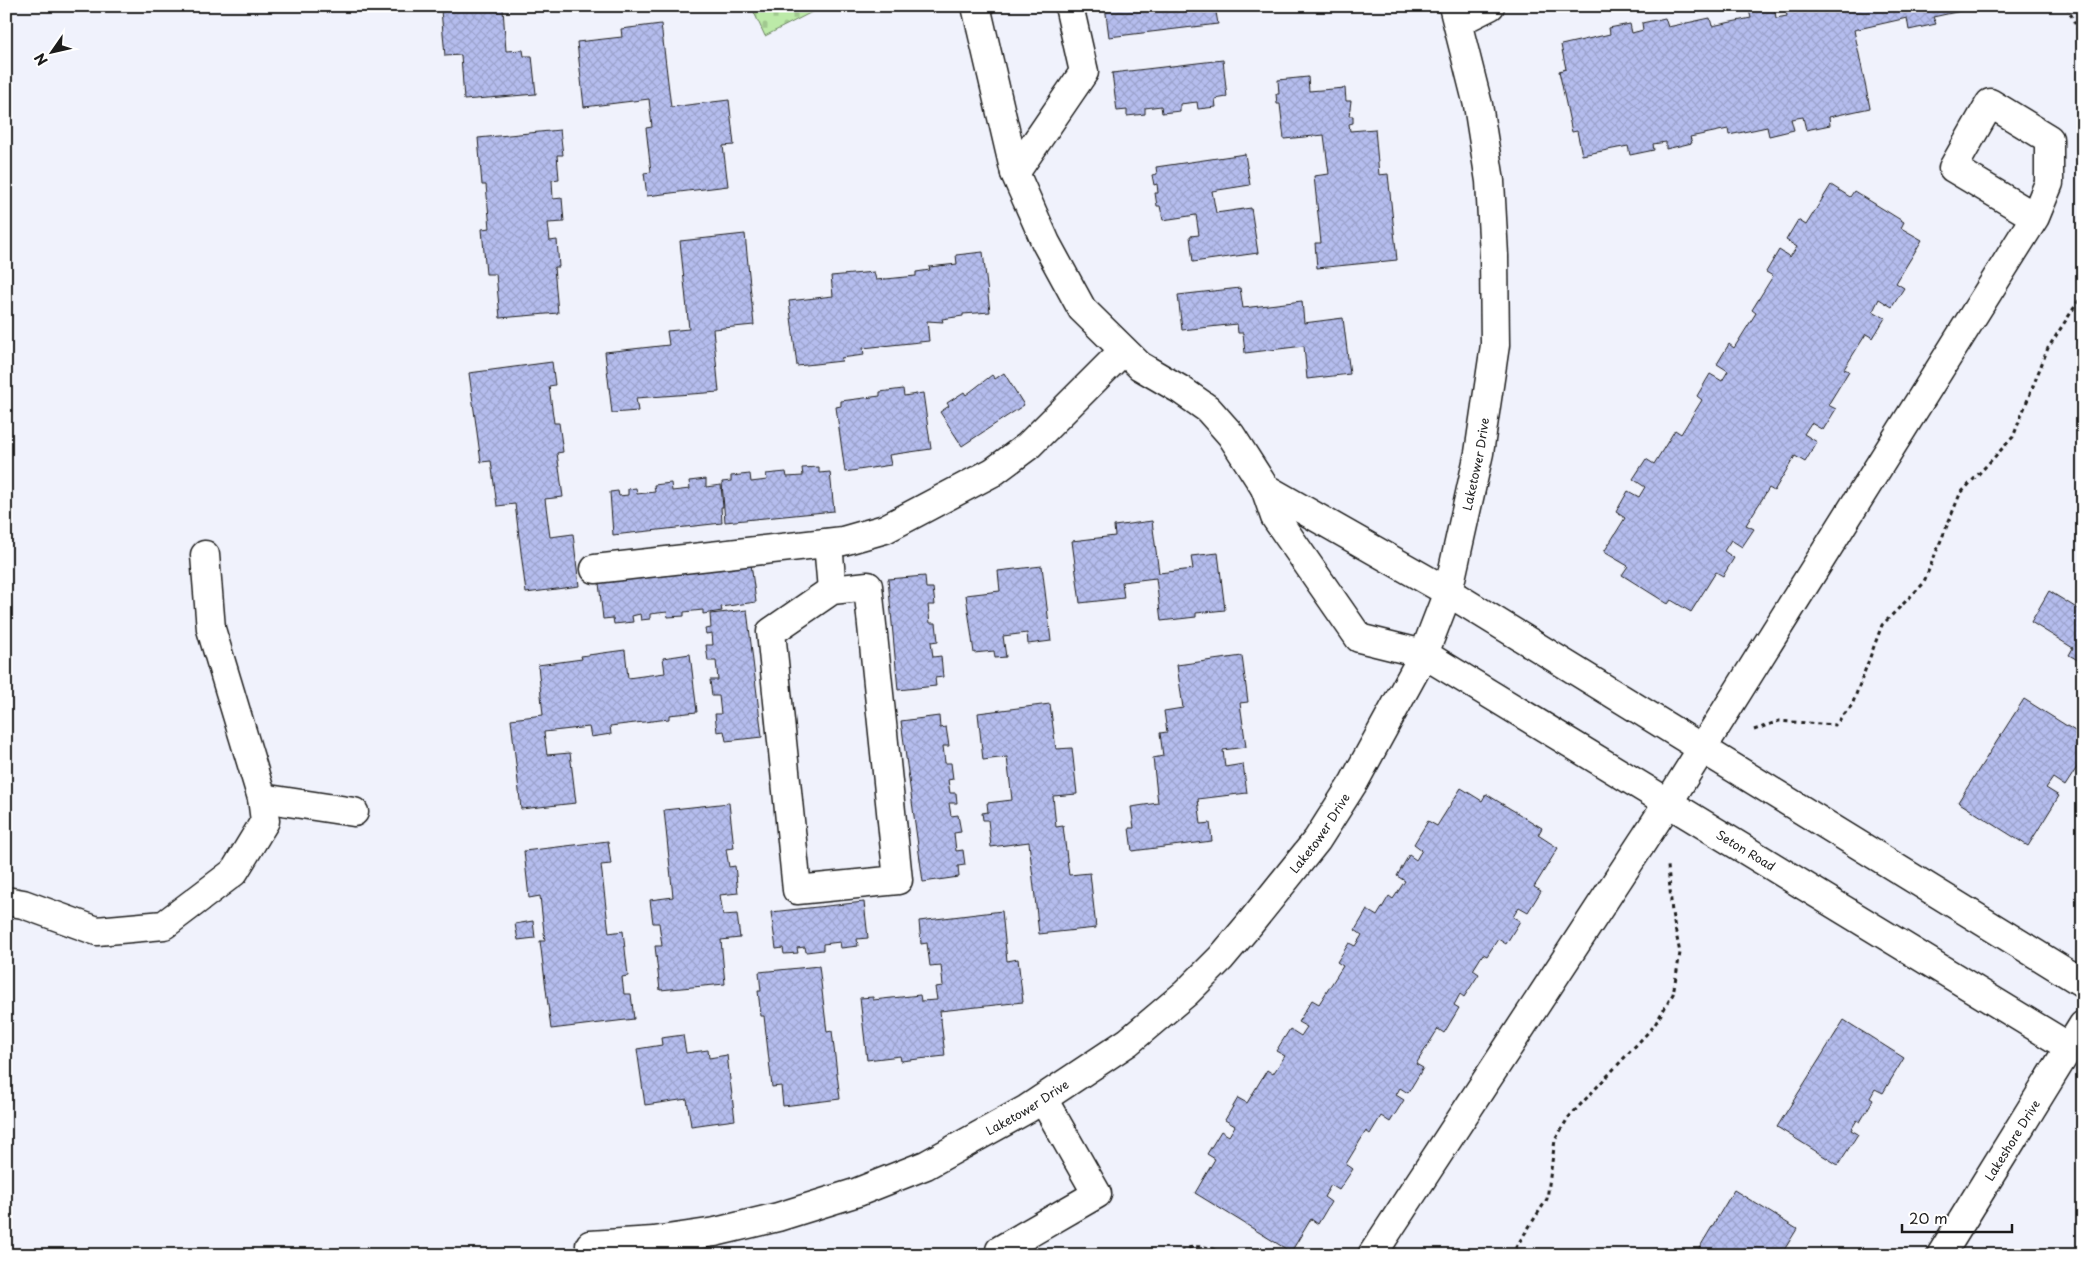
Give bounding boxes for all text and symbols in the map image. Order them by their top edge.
north arrow [28,28,78,78]
text: N [29,49,53,70]
street label: Laketower Drive [1457,416,1493,512]
street label: Laketower Drive [1285,789,1354,877]
street label: Seton Road [1713,825,1779,875]
street label: Laketower Drive [982,1075,1072,1139]
street label: Lakeshore Drive [1980,1096,2044,1184]
scale bar [1902,1201,2012,1233]
text: 20 m [1909,1206,1948,1229]

